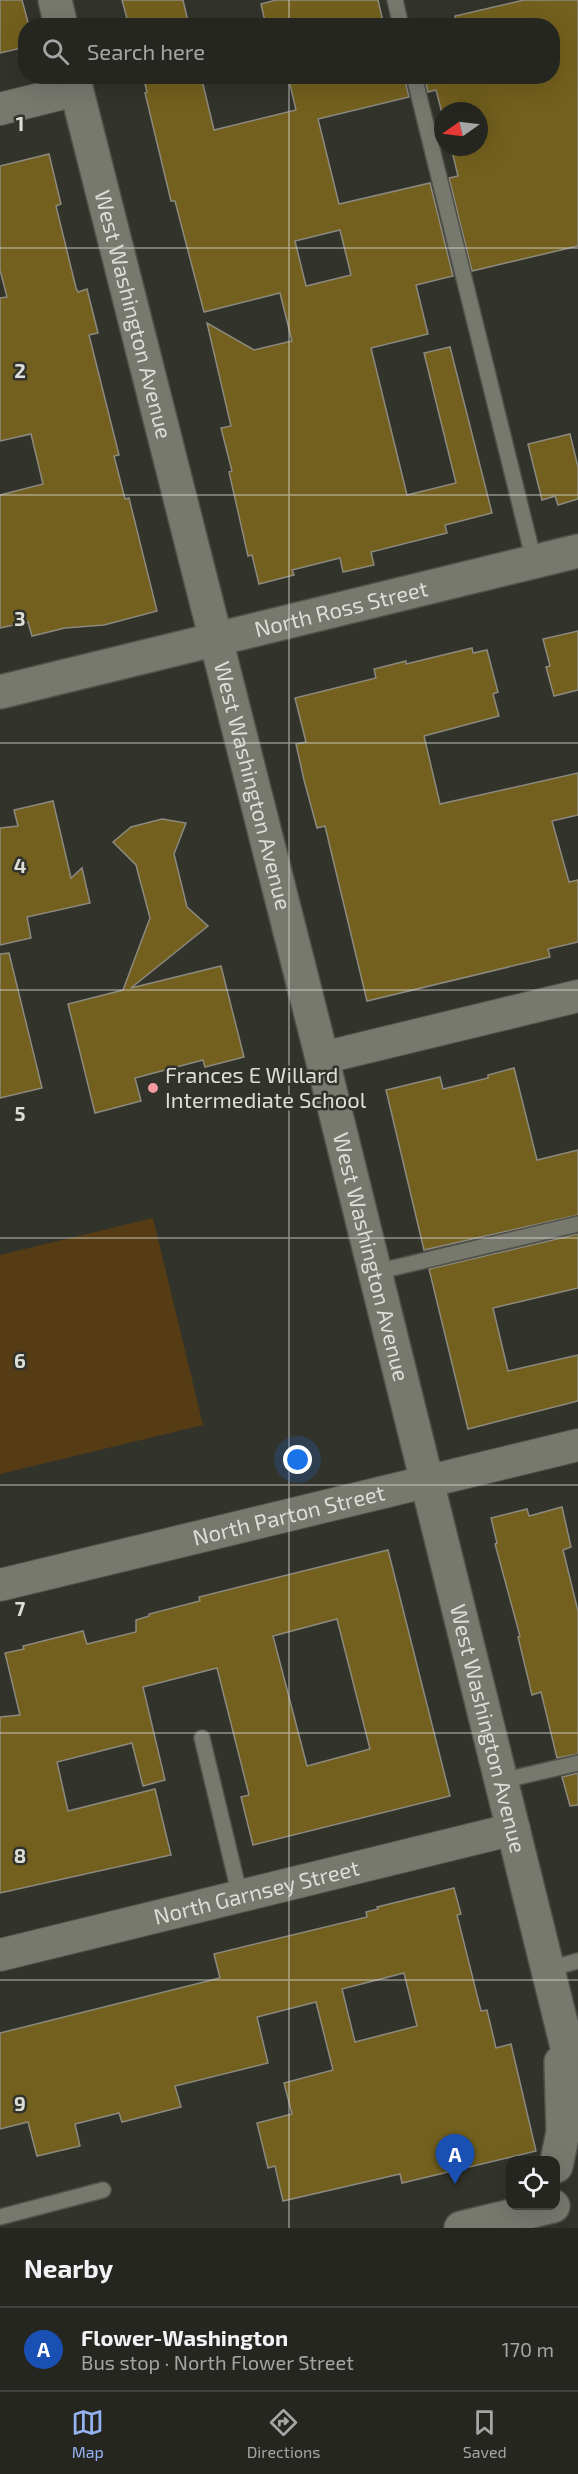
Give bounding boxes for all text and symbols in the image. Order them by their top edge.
search box [18,18,560,84]
icon: search [39,35,72,68]
text: Search here [87,38,205,64]
north arrow [434,102,488,156]
text: 1 [16,111,24,135]
street label: West Washington Avenue [90,187,178,441]
text: 2 [14,358,26,382]
street label: North Ross Street [251,574,430,641]
text: 3 [14,606,26,630]
street label: West Washington Avenue [210,658,298,912]
text: 4 [14,853,27,877]
place label: Frances E Willard Intermediate School [165,1061,367,1112]
marker: Frances E Willard Intermediate School [146,1081,160,1095]
text: 5 [14,1101,26,1125]
street label: West Washington Avenue [329,1130,416,1384]
text: 6 [14,1348,26,1372]
your location [283,1445,312,1474]
street label: North Parton Street [190,1478,387,1550]
text: 7 [15,1596,26,1620]
street label: West Washington Avenue [446,1601,533,1856]
text: 8 [14,1843,26,1867]
street label: North Garnsey Street [151,1853,362,1929]
text: 9 [14,2091,26,2115]
pin: A [436,2134,474,2184]
map controls [506,2156,560,2210]
button: locate [506,2156,560,2210]
text: Nearby [24,2252,113,2283]
text: Flower-Washington [81,2324,288,2350]
text: A [37,2337,50,2361]
text: 170 m [502,2337,554,2361]
text: Bus stop · North Flower Street [81,2350,354,2374]
tab: Map [71,2406,104,2461]
tab: Directions [247,2406,320,2461]
tab: Saved [463,2406,507,2461]

